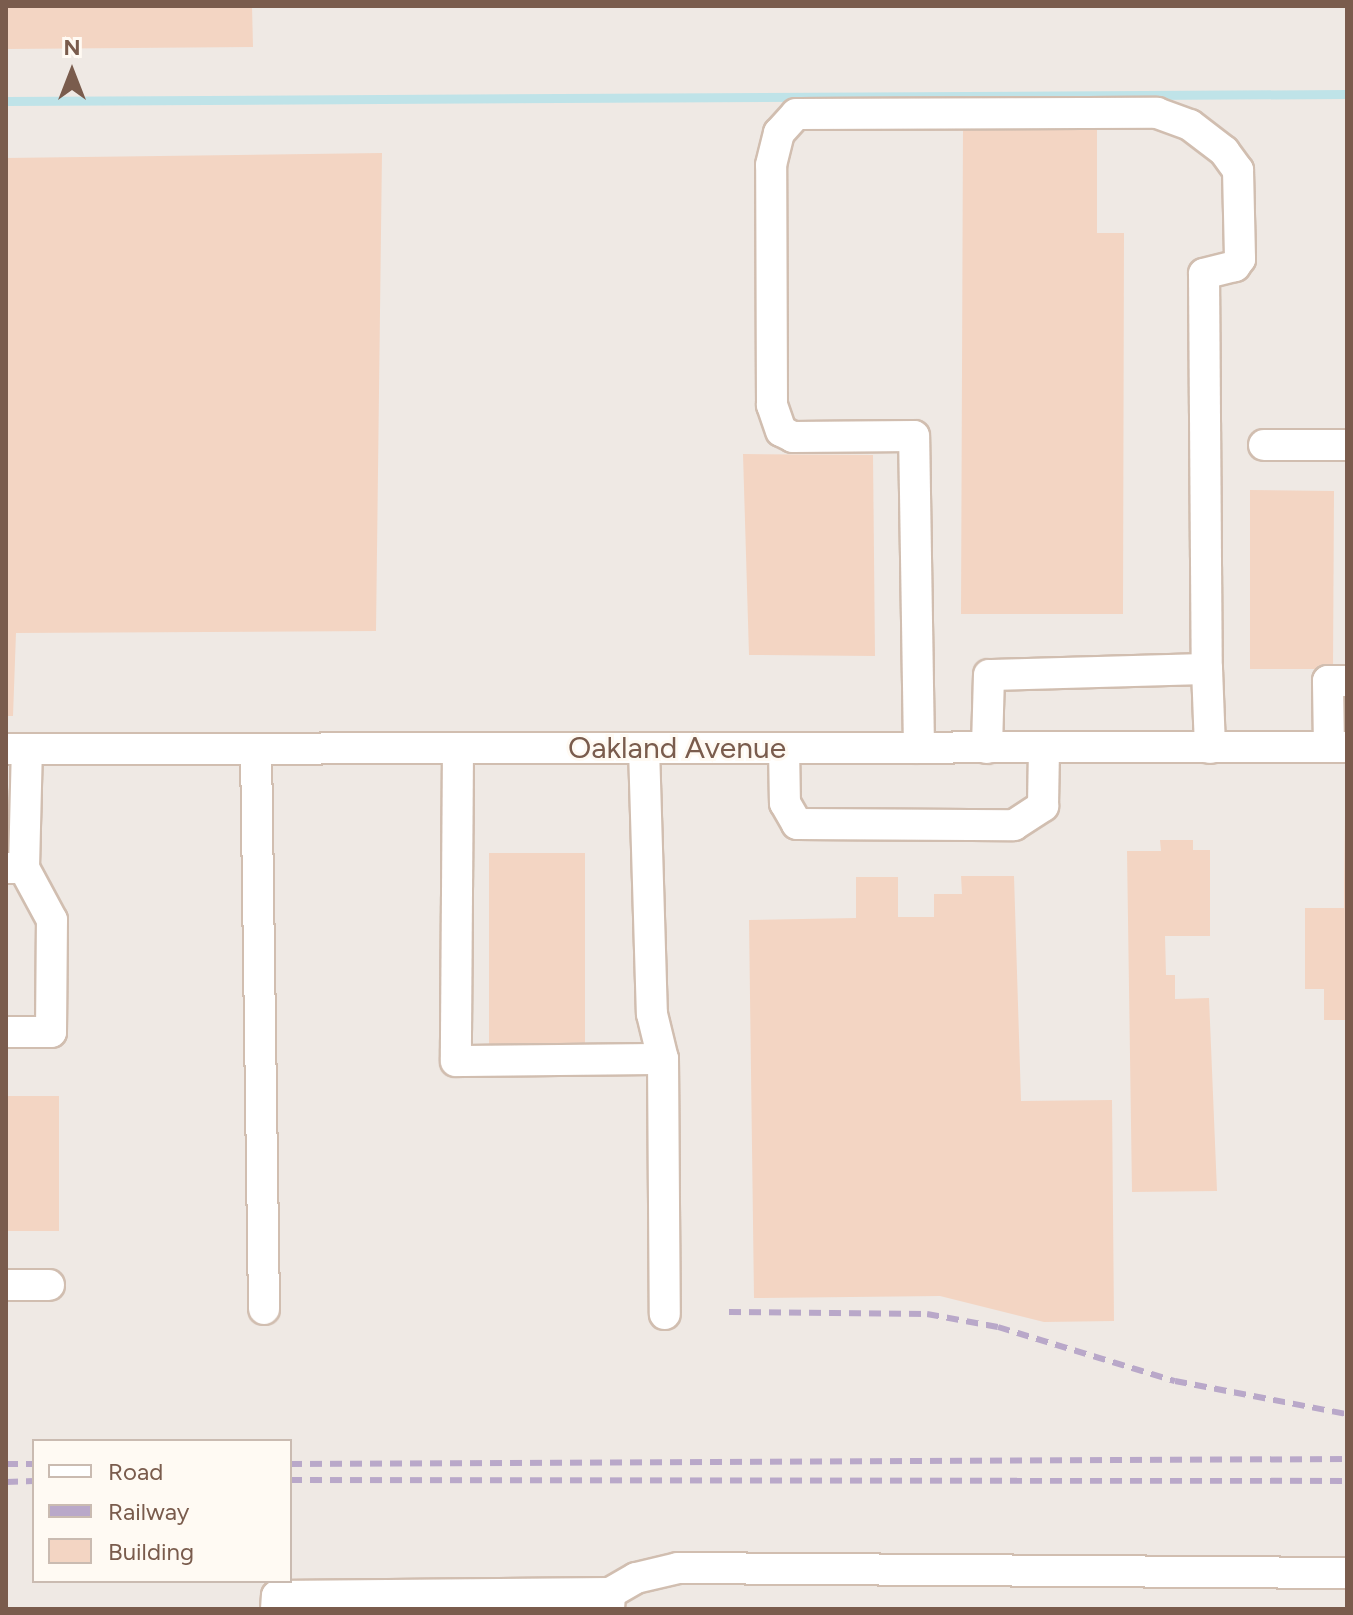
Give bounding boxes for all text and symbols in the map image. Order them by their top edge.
north arrow [32,32,112,112]
text: N [63,34,81,61]
street label: Oakland Avenue [568,730,786,766]
legend [32,1439,292,1583]
text: Road [108,1457,163,1486]
text: Railway [108,1497,189,1526]
text: Building [108,1537,194,1566]

